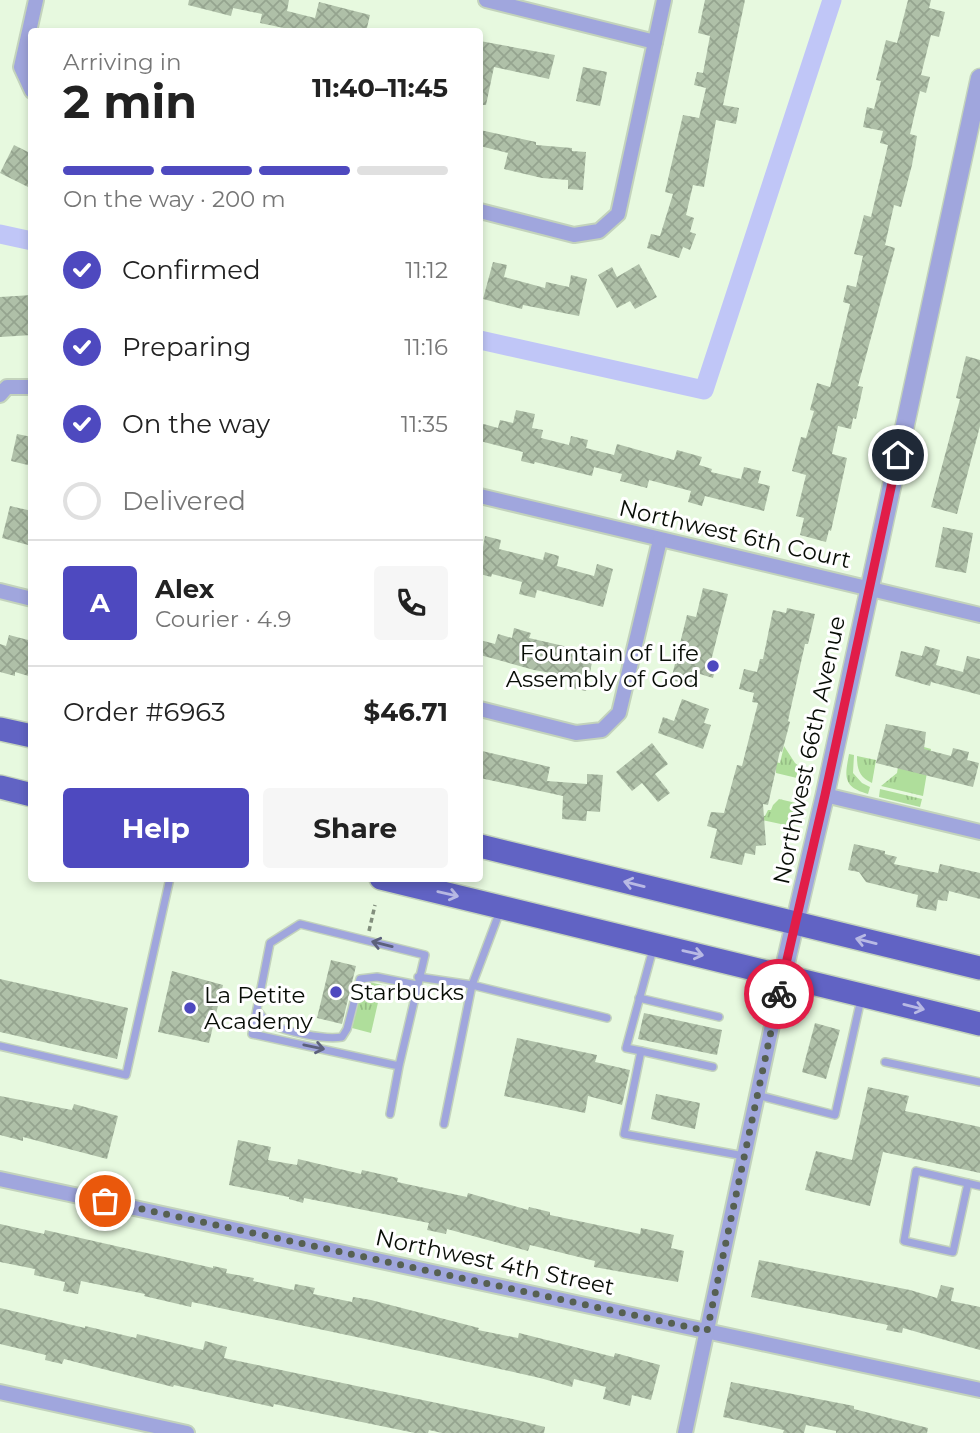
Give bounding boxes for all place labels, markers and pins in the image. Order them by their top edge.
pin [868,425,928,485]
place label: Fountain of Life Assembly of God [506,639,699,693]
marker: Fountain of Life Assembly of God [705,658,721,674]
place label: Starbucks [350,978,464,1006]
place label: La Petite Academy [204,981,313,1035]
marker: Starbucks [328,984,344,1000]
marker: La Petite Academy [182,1000,198,1016]
pin [75,1171,135,1231]

